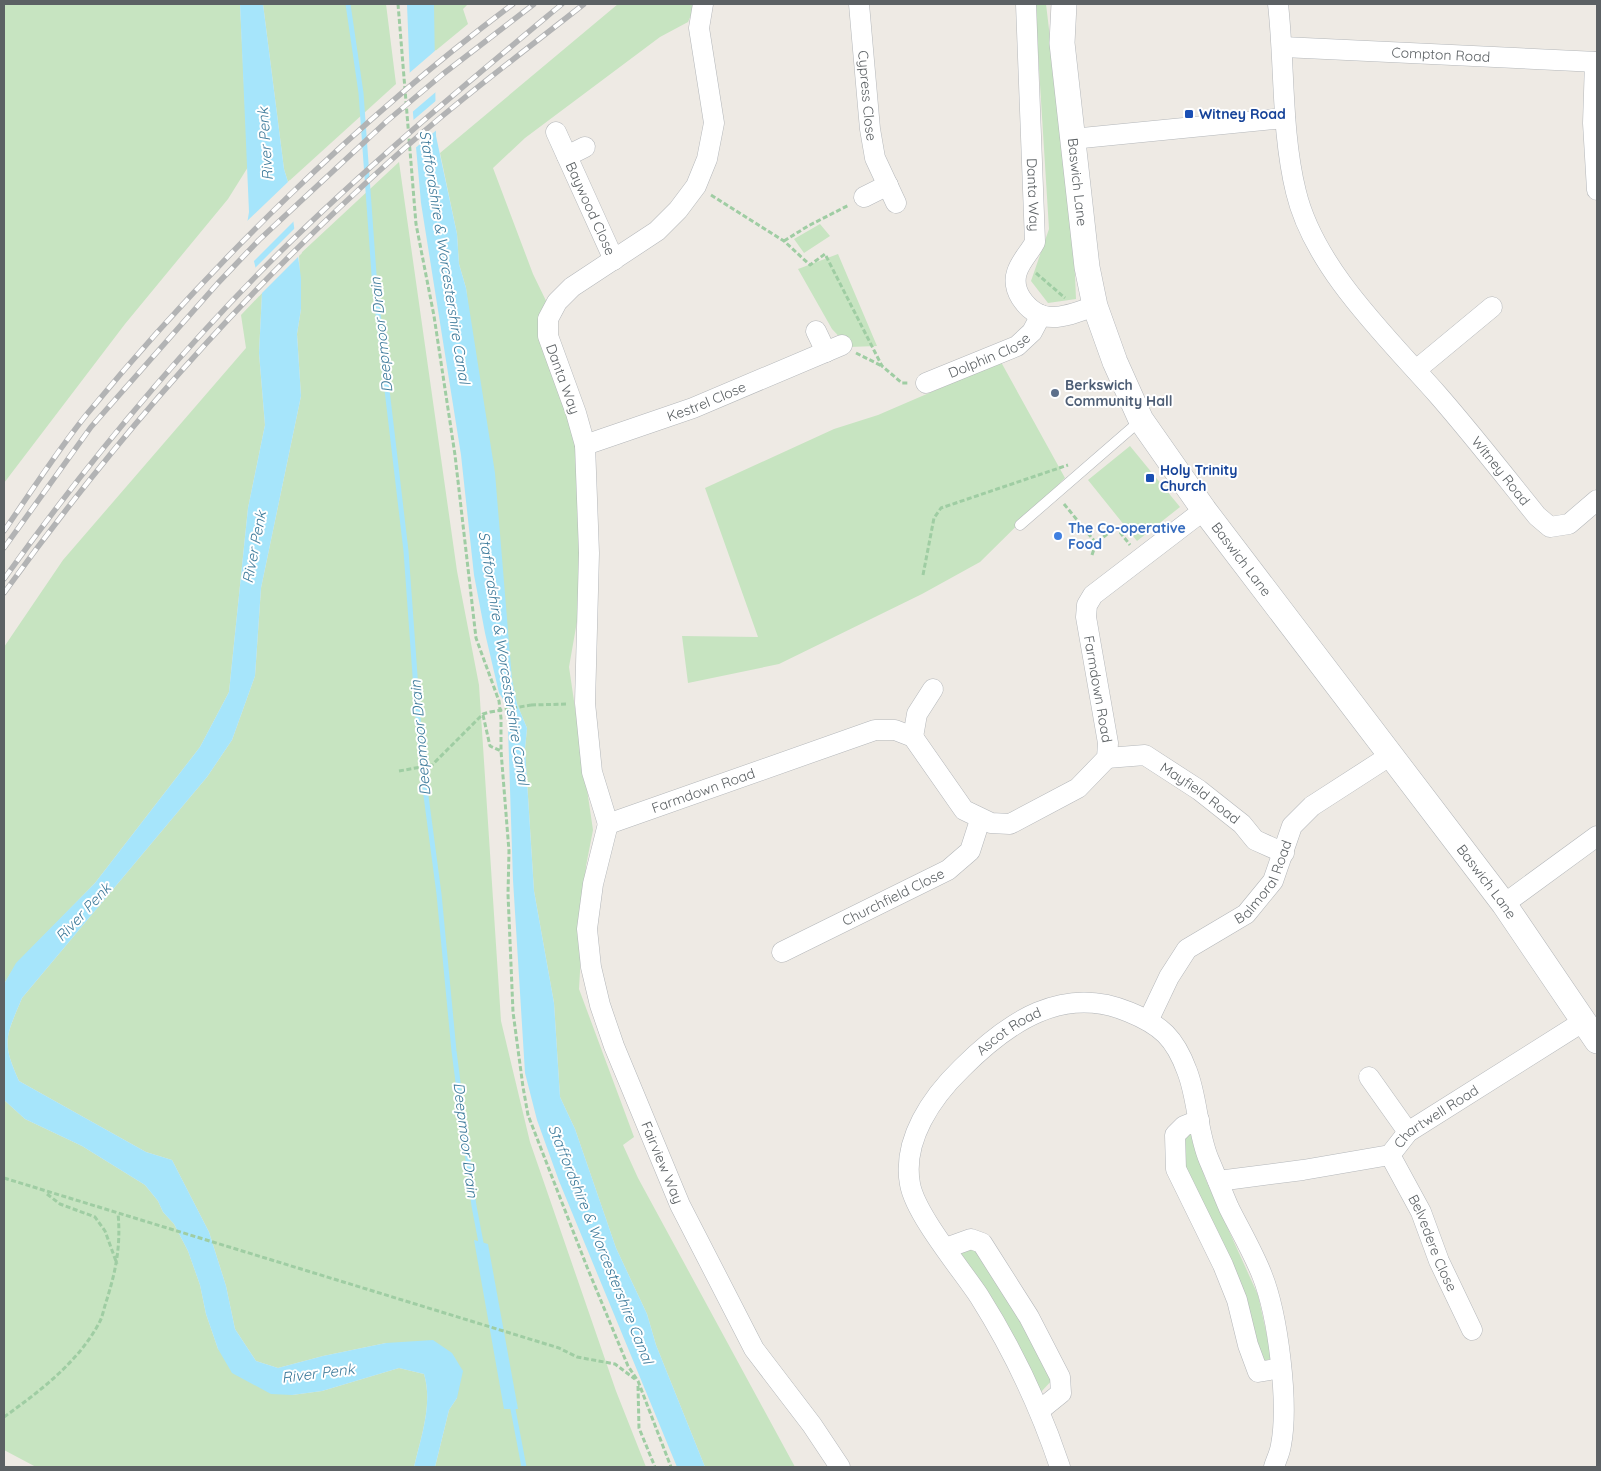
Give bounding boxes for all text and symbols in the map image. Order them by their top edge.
street label: Compton Road [1391,43,1491,66]
street label: Cypress Close [854,50,881,142]
water label: River Penk [253,105,277,181]
place label: Witney Road [1199,105,1286,123]
marker: Witney Road [1183,108,1195,120]
water label: Staffordshire & Worcestershire Canal [416,129,475,387]
street label: Baswich Lane [1064,137,1091,227]
street label: Danta Way [1023,158,1044,232]
street label: Baywood Close [562,159,620,258]
water label: Deepmoor Drain [365,276,397,394]
street label: Dolphin Close [946,329,1034,382]
street label: Danta Way [542,341,584,417]
place label: Berkswich Community Hall [1065,376,1172,410]
street label: Kestrel Close [665,378,749,425]
marker: Berkswich Community Hall [1049,387,1061,399]
street label: Witney Road [1468,433,1534,509]
place label: Holy Trinity Church [1160,461,1237,495]
marker: Holy Trinity Church [1144,472,1156,484]
water label: River Penk [238,507,271,585]
street label: Baswich Lane [1207,518,1276,600]
place label: The Co-operative Food [1068,519,1186,553]
water label: Staffordshire & Worcestershire Canal [475,530,534,788]
marker: The Co-operative Food [1052,530,1064,542]
street label: Farmdown Road [1080,634,1116,744]
water label: Deepmoor Drain [405,679,435,797]
street label: Mayfield Road [1157,758,1243,828]
street label: Farmdown Road [649,764,757,817]
street label: Balmoral Road [1231,838,1295,928]
street label: Baswich Lane [1453,841,1520,922]
street label: Churchfield Close [839,864,947,930]
water label: River Penk [51,877,116,945]
street label: Ascot Road [972,1003,1044,1059]
water label: Deepmoor Drain [450,1081,483,1199]
street label: Chartwell Road [1390,1081,1482,1152]
street label: Fairview Way [637,1119,688,1207]
water label: Staffordshire & Worcestershire Canal [544,1122,658,1368]
street label: Belvedere Close [1404,1191,1461,1294]
water label: River Penk [280,1359,358,1387]

